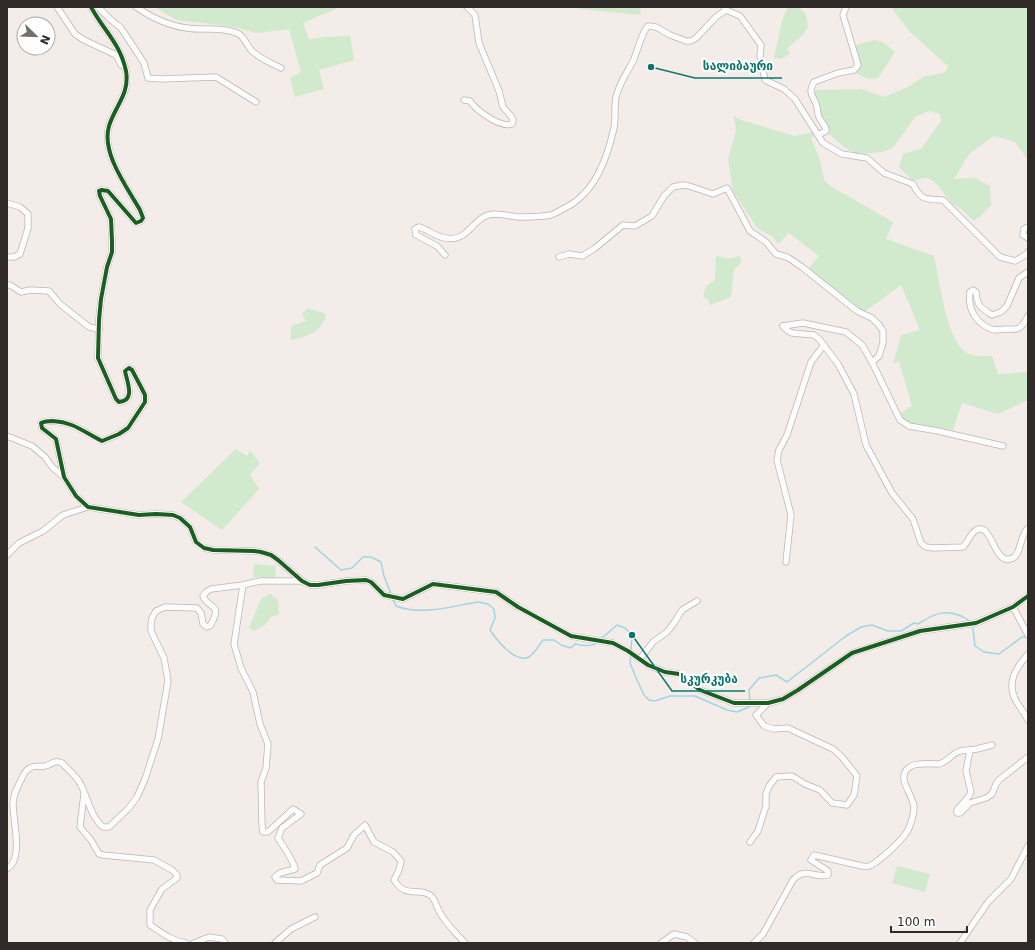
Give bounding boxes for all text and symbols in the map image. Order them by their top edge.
north arrow [16,16,56,56]
text: N [37,33,53,46]
callout: სალიბაური [695,54,782,78]
text: სალიბაური [703,59,773,73]
callout: სკურკუბა [672,667,745,691]
text: სკურკუბა [680,672,738,686]
scale bar [891,908,967,934]
text: 100 m [897,915,935,929]

